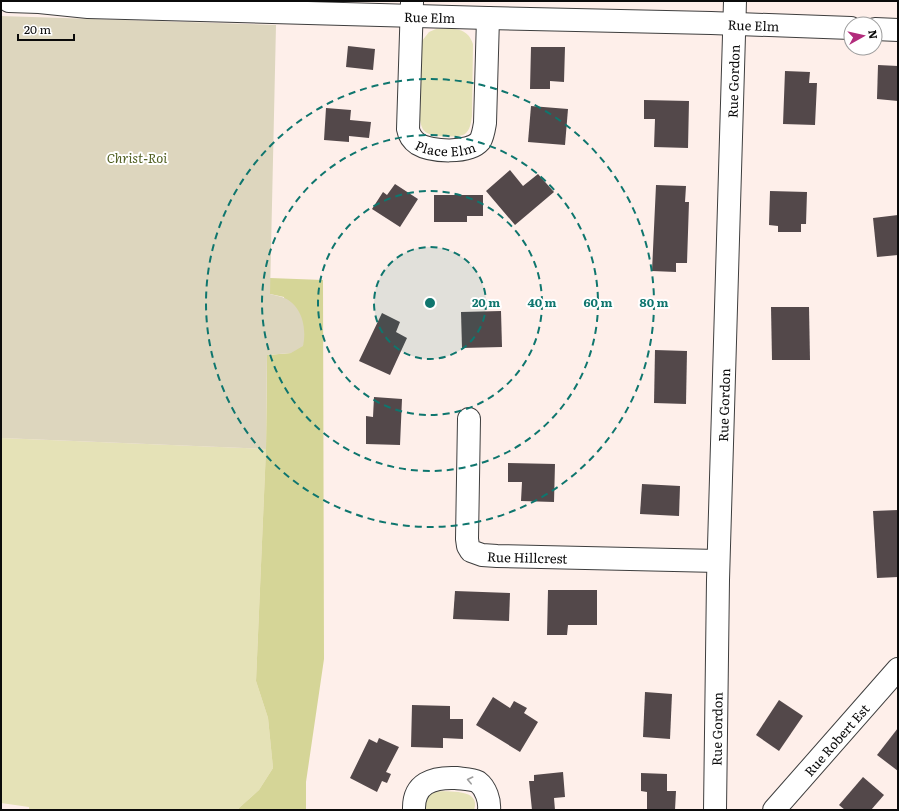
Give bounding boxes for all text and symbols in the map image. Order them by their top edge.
street label: Rue Elm [404,6,456,27]
street label: Rue Elm [727,14,780,35]
scale bar [18,16,74,42]
north arrow [843,16,883,56]
text: 20 m [24,20,51,38]
text: N [865,29,882,40]
street label: Rue Gordon [722,44,743,118]
street label: Place Elm [412,135,478,160]
park label: Christ-Roi [107,148,167,167]
text: 20 m [472,293,500,311]
text: 40 m [528,293,557,311]
text: 60 m [584,293,612,311]
text: 80 m [640,293,668,311]
centre of rings [423,296,437,310]
street label: Rue Gordon [713,368,734,442]
street label: Rue Hillcrest [487,546,568,567]
street label: Rue Gordon [706,692,726,766]
street label: Rue Robert Est [799,699,874,780]
one-way arrow [467,777,473,785]

